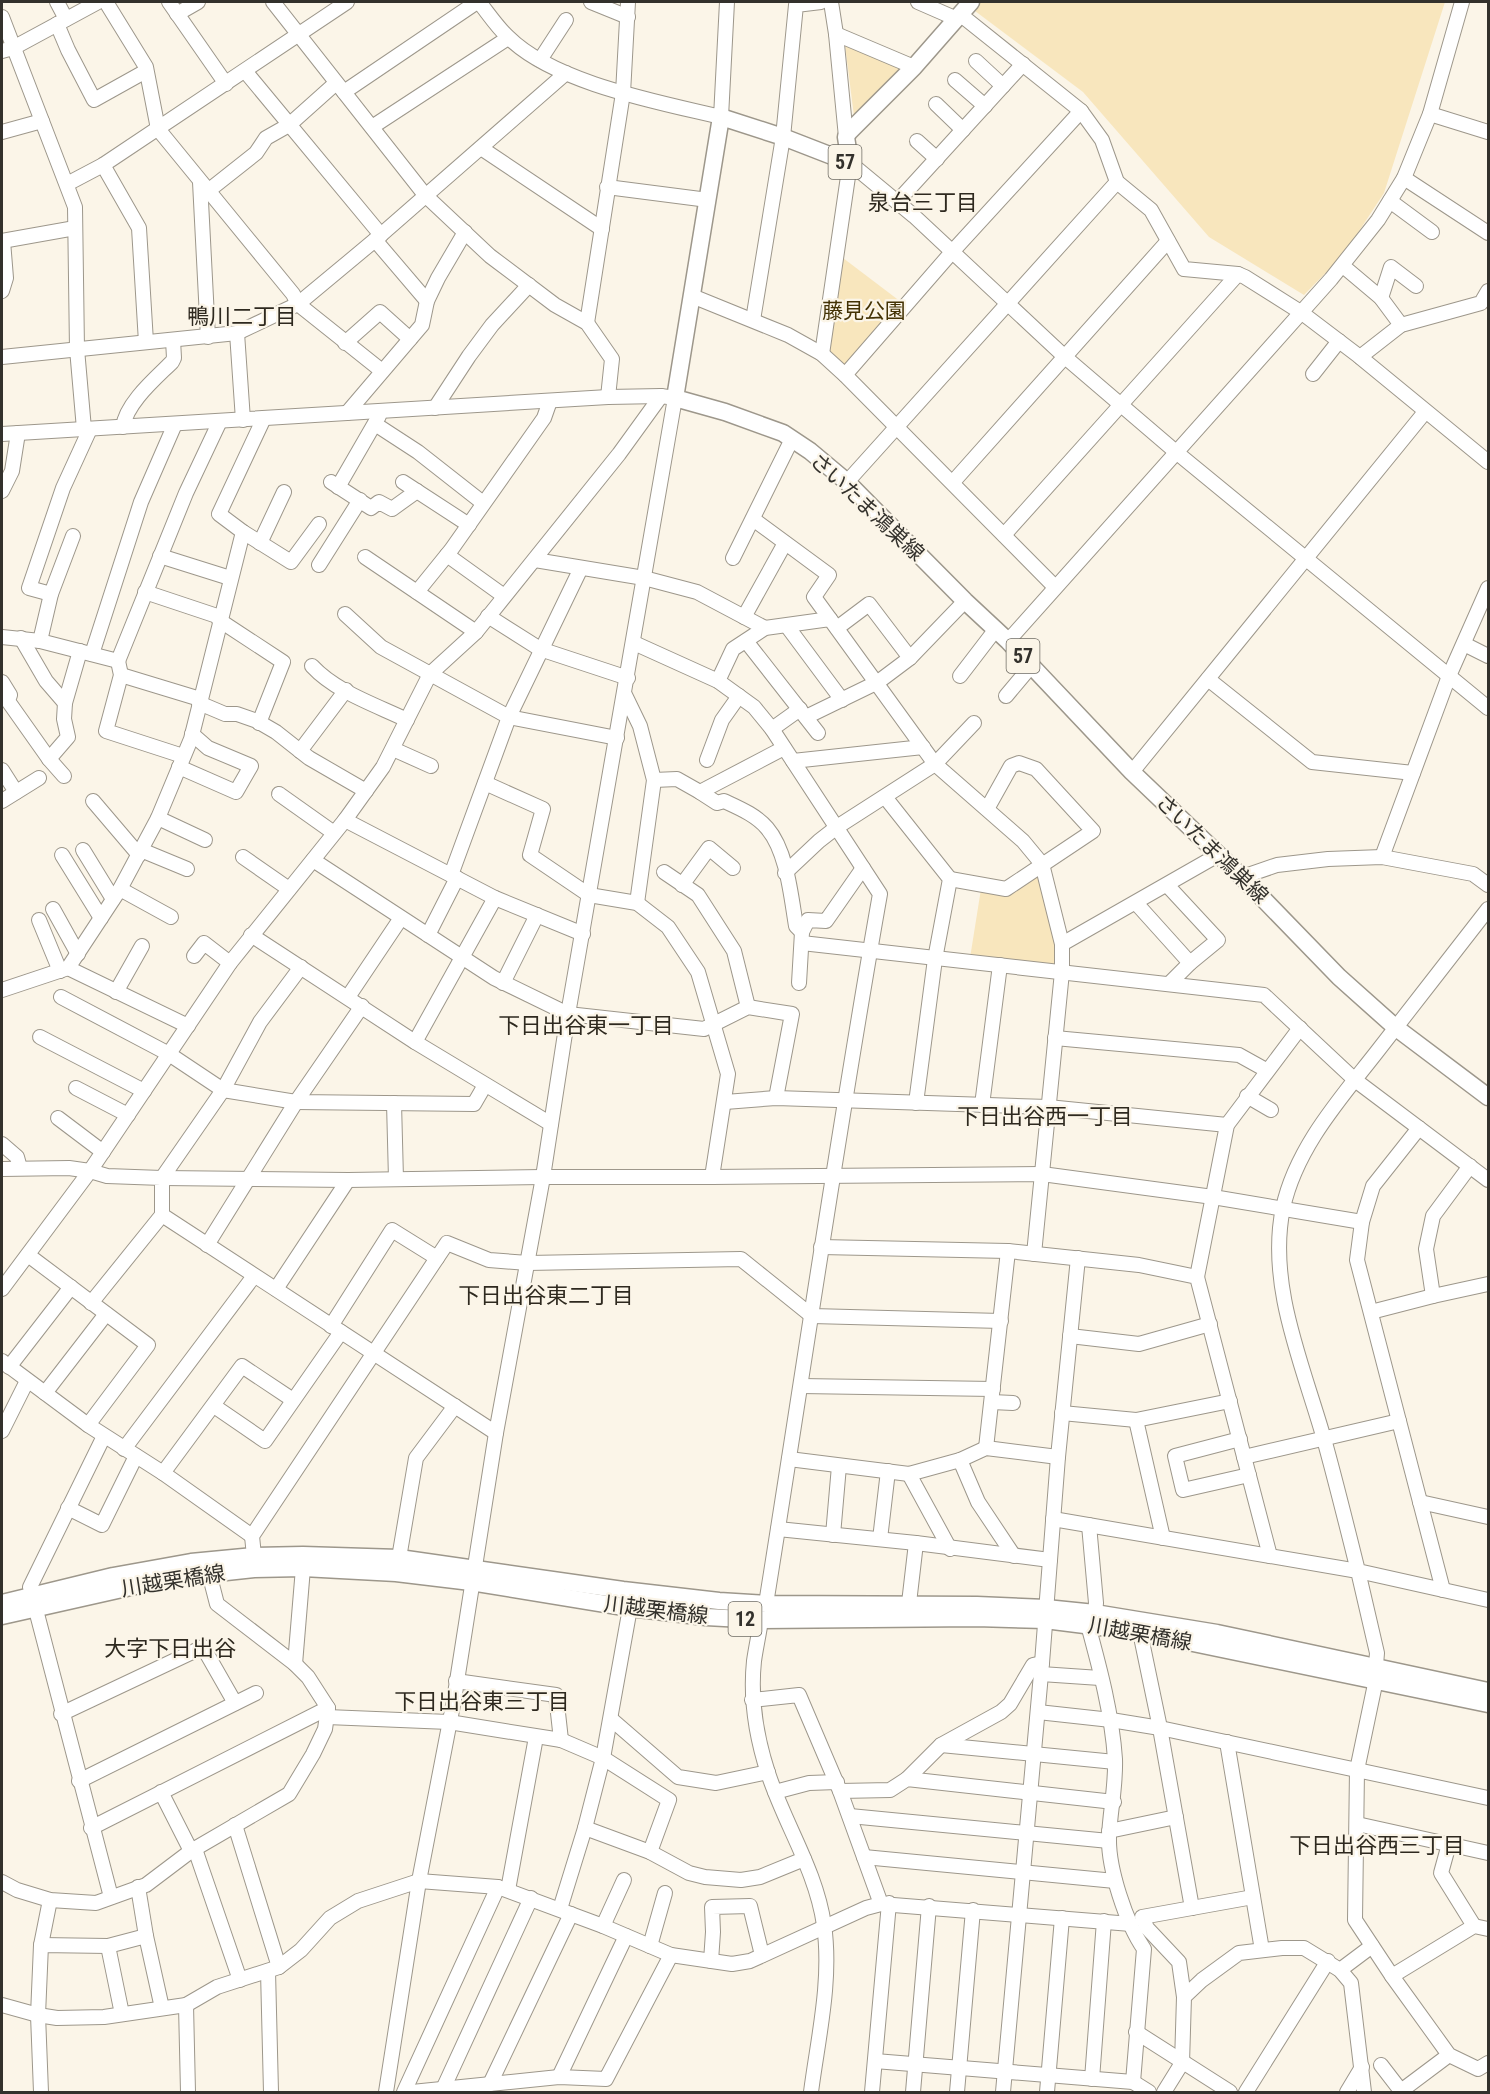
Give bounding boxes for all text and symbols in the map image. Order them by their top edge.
road number: 57 [828,145,862,179]
district label: 泉台三丁目 [868,190,978,215]
park label: 藤見公園 [822,299,906,323]
district label: 鴨川二丁目 [187,304,297,329]
street label: さいたま鴻巣線 [805,448,929,566]
road number: 57 [1006,639,1040,673]
street label: さいたま鴻巣線 [1151,790,1273,908]
district label: 下日出谷東一丁目 [498,1013,674,1038]
district label: 下日出谷西一丁目 [957,1104,1133,1129]
district label: 下日出谷東二丁目 [458,1283,634,1308]
street label: 川越栗橋線 [119,1561,227,1601]
street label: 川越栗橋線 [602,1592,710,1628]
road number: 12 [728,1602,762,1636]
street label: 川越栗橋線 [1086,1613,1194,1655]
district label: 大字下日出谷 [104,1636,236,1661]
district label: 下日出谷東三丁目 [394,1689,570,1714]
district label: 下日出谷西三丁目 [1289,1833,1465,1858]

